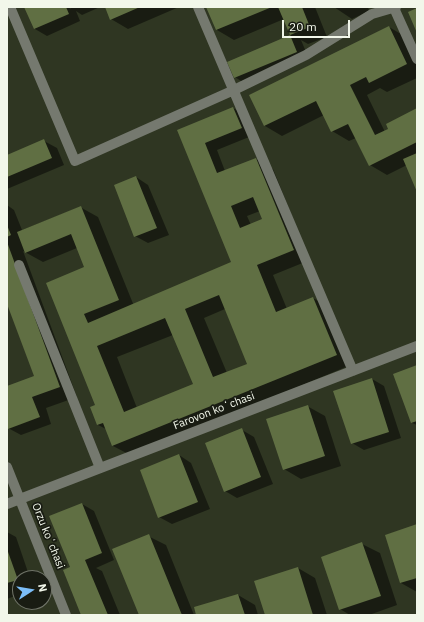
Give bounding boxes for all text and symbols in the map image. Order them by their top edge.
scale bar [284,12,352,38]
text: 20 m [289,19,317,34]
street label: Farovon koʻchasi [171,389,257,433]
street label: Orzu koʻchasi [29,501,67,571]
north arrow [12,570,52,610]
text: N [35,582,50,593]

